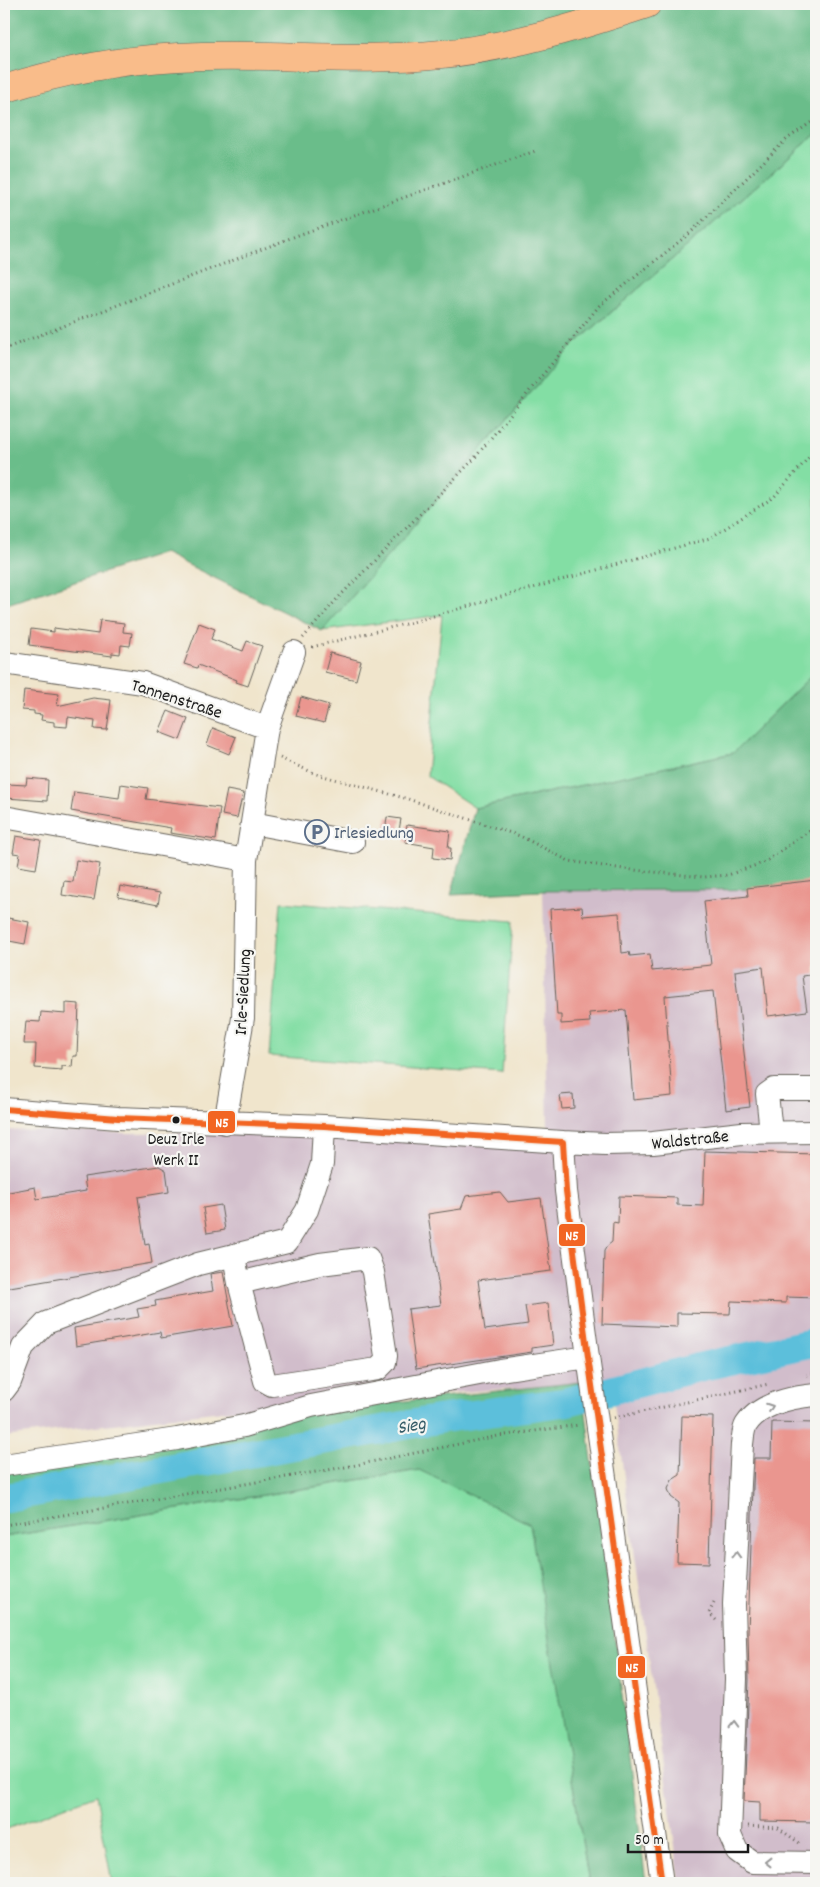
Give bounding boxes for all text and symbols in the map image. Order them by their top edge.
street label: Tannenstraße [128,674,225,727]
parking icon: Irlesiedlung [304,819,330,845]
place label: Irlesiedlung [334,822,414,847]
street label: Irle-Siedlung [230,948,259,1036]
line badge: N5 [207,1110,236,1134]
text: N5 [215,1114,229,1134]
marker: Deuz Irle Werk II [171,1115,181,1125]
street label: Waldstraße [651,1125,730,1158]
place label: Deuz Irle Werk II [147,1129,205,1174]
line badge: N5 [558,1223,586,1247]
text: N5 [565,1227,579,1247]
one-way arrow [766,1403,774,1413]
water label: Sieg [395,1412,429,1443]
one-way arrow [731,1551,741,1559]
line badge: N5 [617,1655,646,1679]
text: N5 [625,1659,639,1679]
one-way arrow [729,1720,740,1728]
scale bar [628,1822,748,1854]
text: 50 m [635,1830,664,1852]
one-way arrow [763,1857,771,1867]

